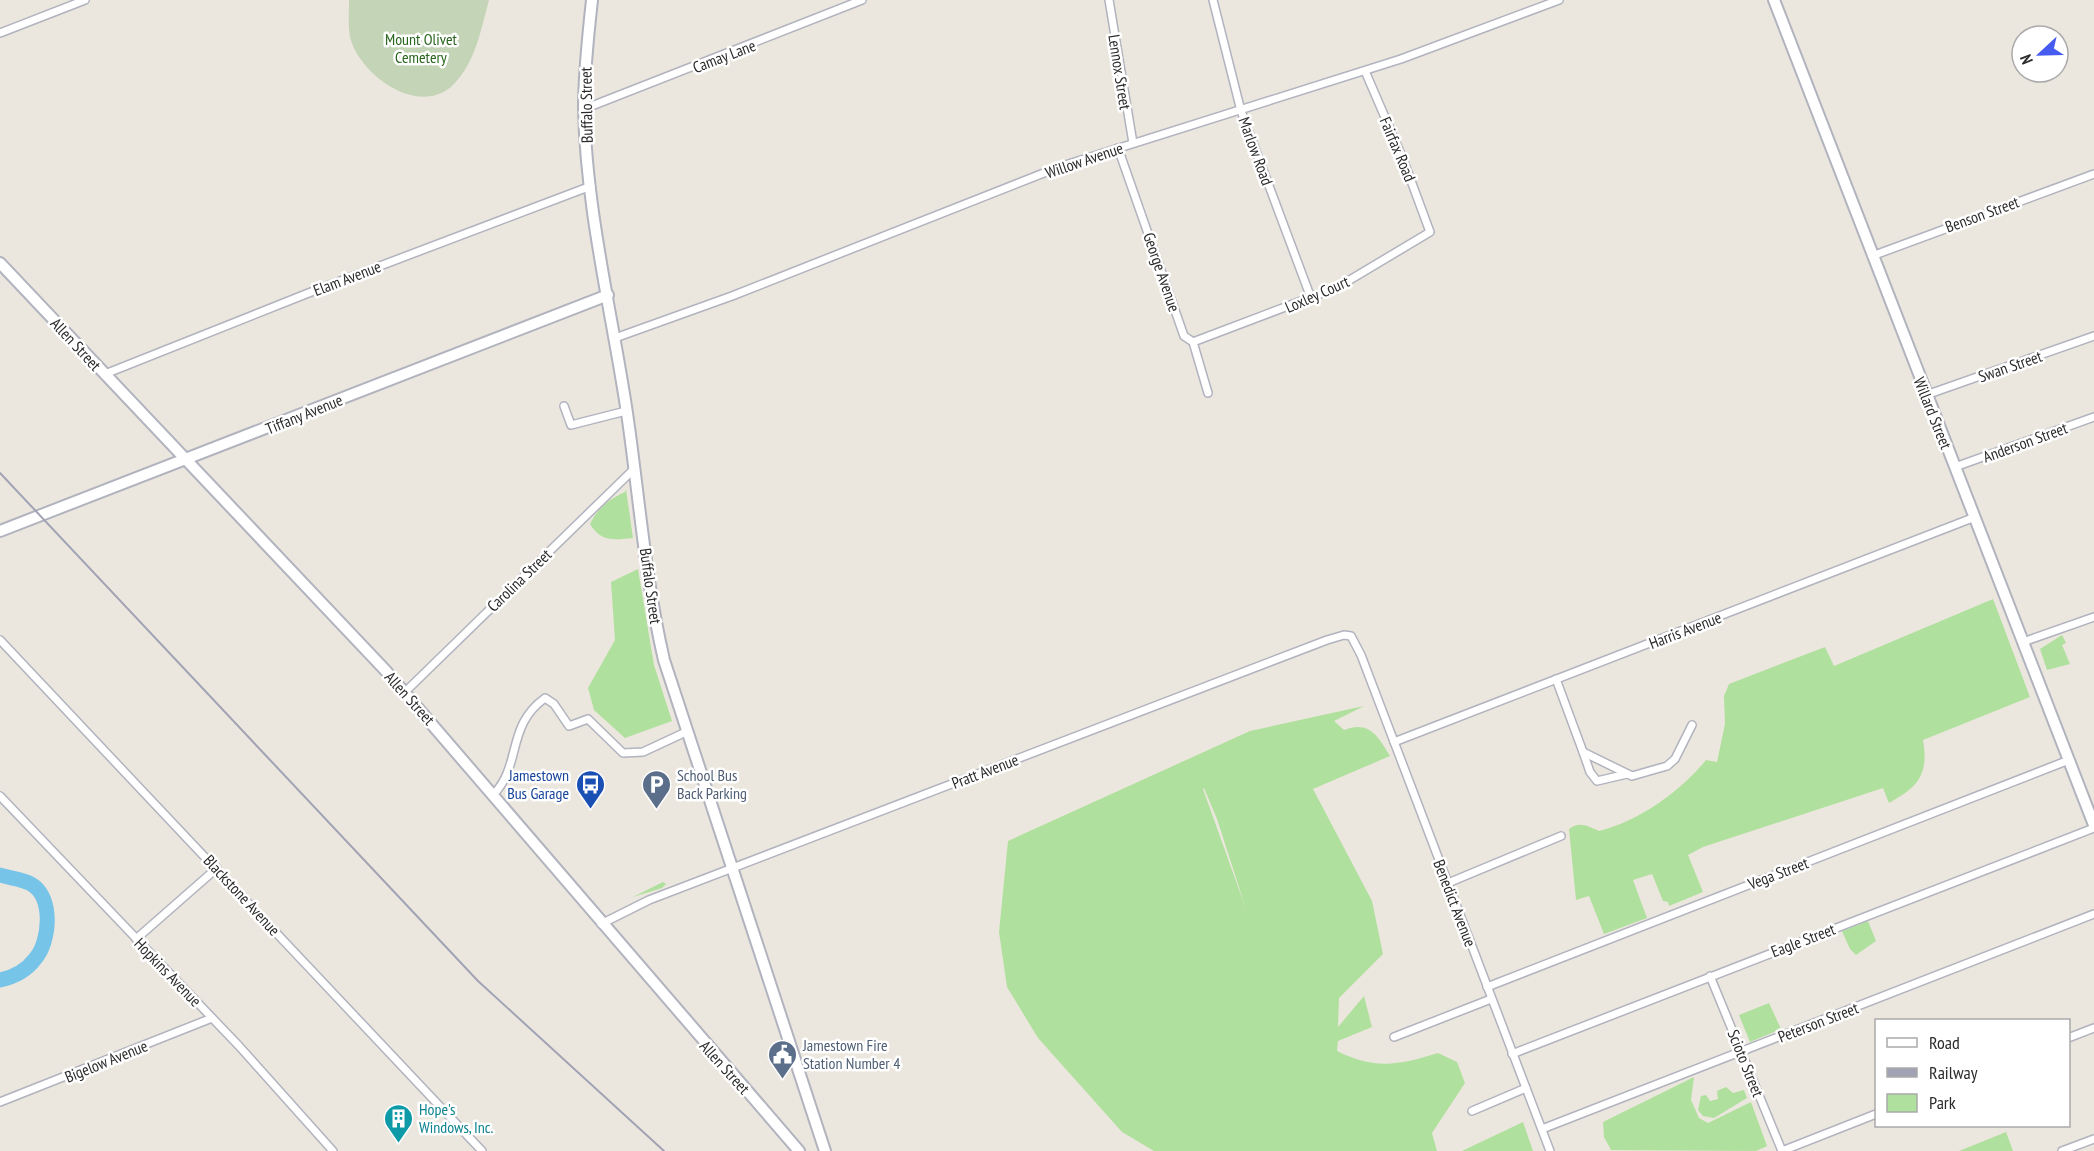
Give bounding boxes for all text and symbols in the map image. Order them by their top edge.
north arrow [2010,24,2070,84]
park label: Mount Olivet Cemetery [385,29,458,67]
street label: Lennox Street [1104,33,1136,112]
street label: Camay Lane [690,35,758,77]
text: N [2015,52,2037,67]
street label: Buffalo Street [575,66,597,143]
street label: Marlow Road [1234,114,1278,188]
street label: Fairfax Road [1375,114,1421,184]
street label: Willow Avenue [1042,137,1126,183]
street label: Benson Street [1942,191,2022,237]
street label: George Avenue [1139,230,1185,314]
street label: Elam Avenue [310,256,384,300]
street label: Loxley Court [1282,271,1353,317]
street label: Allen Street [46,313,106,375]
street label: Swan Street [1975,346,2045,386]
street label: Willard Street [1910,374,1957,452]
street label: Tiffany Avenue [263,390,345,438]
street label: Anderson Street [1980,417,2071,467]
street label: Carolina Street [483,544,556,616]
street label: Buffalo Street [636,547,666,626]
street label: Harris Avenue [1646,607,1724,653]
street label: Allen Street [381,667,440,729]
street label: Pratt Avenue [949,749,1021,793]
place label: Jamestown Bus Garage [507,765,569,803]
place label: School Bus Back Parking [677,765,747,803]
bus stop icon: Jamestown Bus Garage [574,768,606,810]
parking icon: School Bus Back Parking [640,768,672,810]
street label: Blackstone Avenue [199,850,285,940]
street label: Vega Street [1744,852,1812,894]
street label: Benedict Avenue [1429,857,1481,949]
street label: Eagle Street [1768,918,1838,961]
street label: Hopkins Avenue [130,933,206,1011]
street label: Peterson Street [1775,997,1862,1046]
legend [1875,1019,2070,1127]
street label: Scioto Street [1723,1027,1769,1100]
text: Road [1929,1031,1960,1054]
street label: Bigelow Avenue [62,1035,150,1087]
place label: Jamestown Fire Station Number 4 [802,1035,900,1073]
street label: Allen Street [696,1036,755,1098]
public building icon: Jamestown Fire Station Number 4 [766,1038,798,1080]
text: Railway [1929,1061,1978,1084]
text: Park [1929,1091,1956,1114]
place label: Hope's Windows, Inc. [419,1099,494,1137]
building icon: Hope's Windows, Inc. [382,1102,414,1144]

